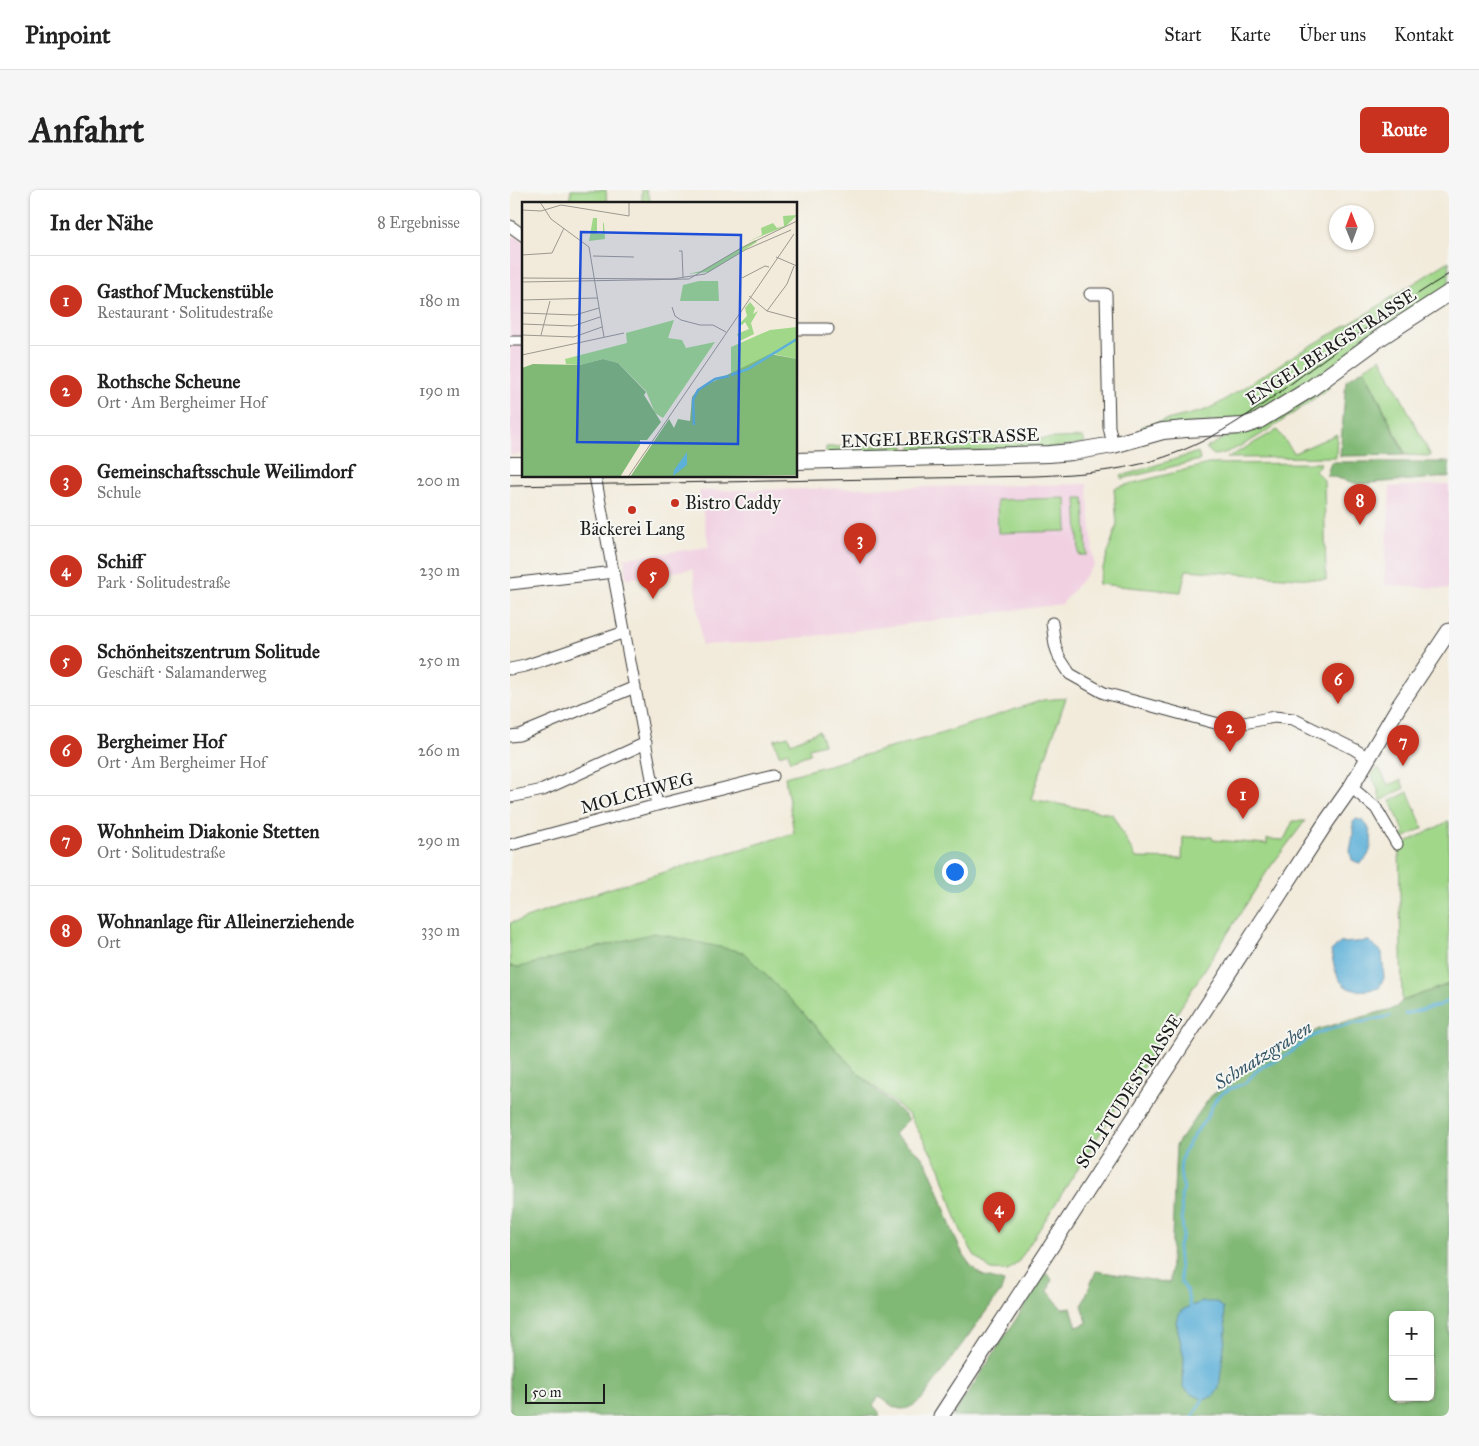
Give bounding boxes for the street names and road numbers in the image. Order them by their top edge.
street label: ENGELBERGSTRASSE [1242,284,1420,410]
street label: ENGELBERGSTRASSE [840,424,1040,452]
street label: MOLCHWEG [578,767,696,819]
street label: SOLITUDESTRASSE [1071,1010,1187,1172]

